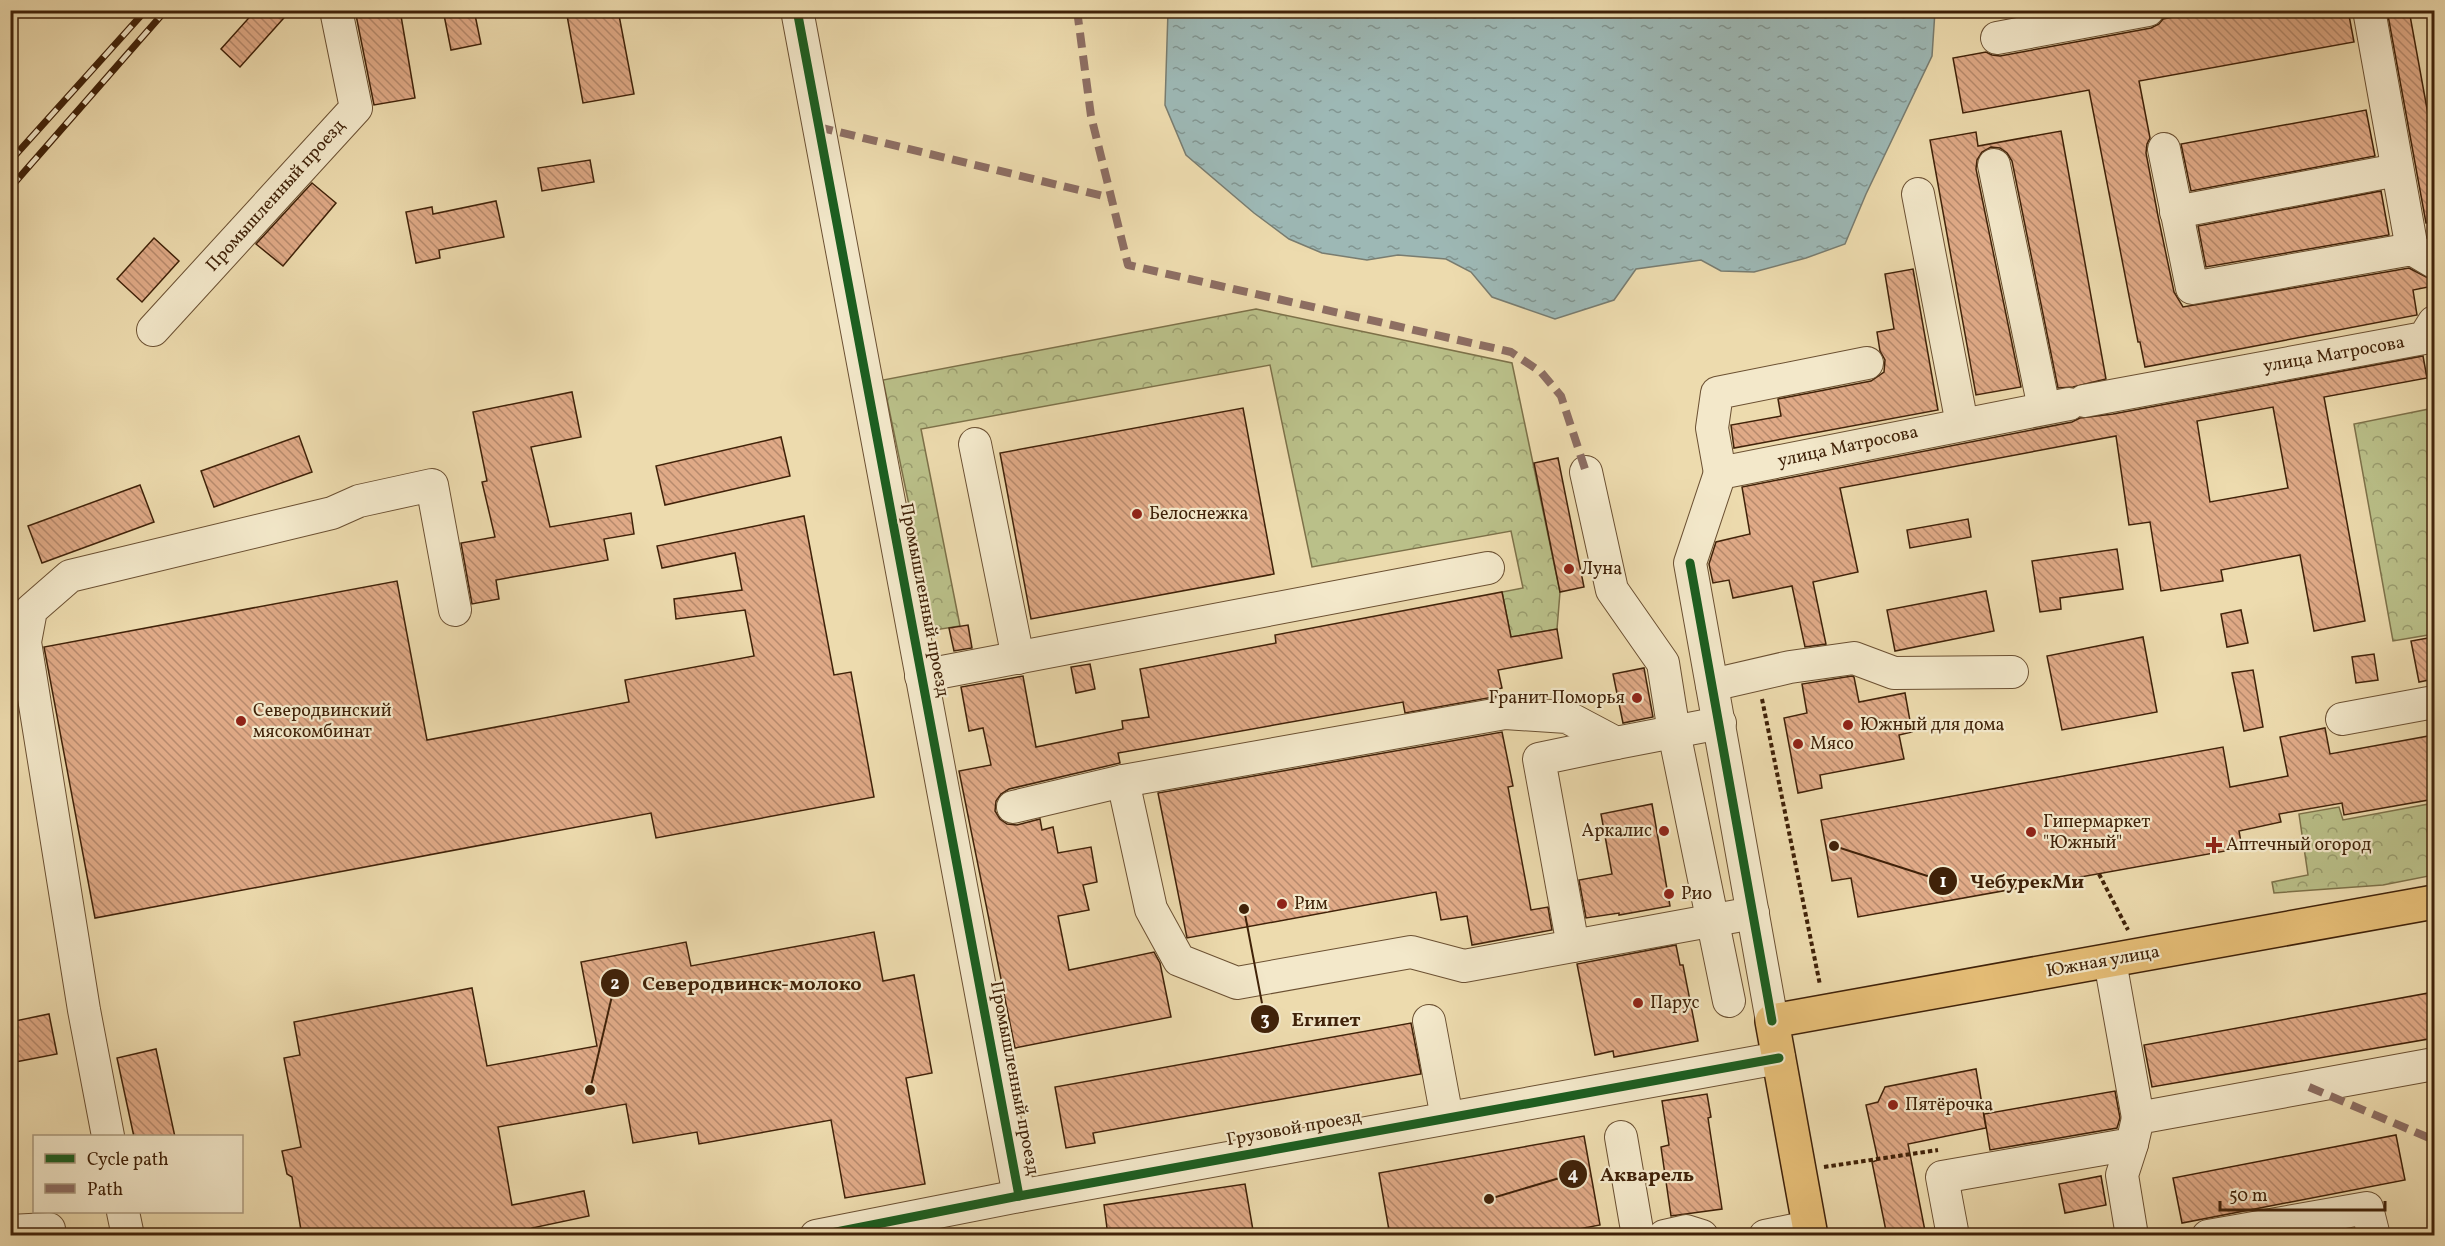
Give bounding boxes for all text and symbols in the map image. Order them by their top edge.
street label: Промышленный проезд [201,114,351,278]
street label: улица Матросова [2261,330,2407,380]
street label: улица Матросова [1775,420,1921,474]
street label: Промышленный проезд [893,501,955,699]
place label: Белоснежка [1149,502,1248,527]
marker: Белоснежка [1130,507,1144,521]
place label: Луна [1581,557,1622,582]
marker: Луна [1562,562,1576,576]
place label: Гранит Поморья [1489,686,1625,711]
marker: Гранит Поморья [1630,691,1644,705]
place label: Северодвинский мясокомбинат [253,699,392,745]
place label: Южный для дома [1860,713,2005,738]
marker: Северодвинский мясокомбинат [234,714,248,728]
marker: Южный для дома [1841,718,1855,732]
place label: Мясо [1810,732,1854,757]
marker: Мясо [1791,737,1805,751]
place label: Гипермаркет "Южный" [2043,810,2150,856]
place label: Аркалис [1582,819,1652,844]
marker: Аркалис [1657,824,1671,838]
marker: Гипермаркет "Южный" [2024,825,2038,839]
place label: Аптечный огород [2226,833,2371,858]
marker: Аптечный огород [2207,838,2221,852]
callout: ЧебурекМи [1928,862,2096,900]
text: ЧебурекМи [1970,869,2084,897]
text: 1 [1939,870,1947,895]
place label: Рио [1681,882,1712,907]
marker: Рио [1662,887,1676,901]
place label: Рим [1294,892,1328,917]
marker: Рим [1275,897,1289,911]
street label: Южная улица [2044,940,2162,984]
callout: Северодвинск-молоко [600,964,874,1002]
text: Северодвинск-молоко [642,971,862,999]
text: 2 [610,972,620,997]
street label: Промышленный проезд [983,979,1045,1177]
place label: Парус [1650,991,1700,1016]
marker: Парус [1631,996,1645,1010]
callout: Египет [1250,1000,1373,1038]
text: Египет [1292,1007,1360,1035]
text: 3 [1260,1008,1270,1033]
place label: Пятёрочка [1905,1093,1993,1118]
marker: Пятёрочка [1886,1098,1900,1112]
street label: Грузовой проезд [1224,1105,1364,1153]
legend [33,1135,243,1213]
text: Cycle path [87,1148,169,1173]
callout: Акварель [1558,1155,1706,1193]
text: Акварель [1600,1162,1694,1190]
text: 4 [1568,1163,1579,1188]
scale bar [2220,1174,2385,1212]
text: Path [87,1178,123,1203]
text: 50 m [2229,1184,2268,1209]

